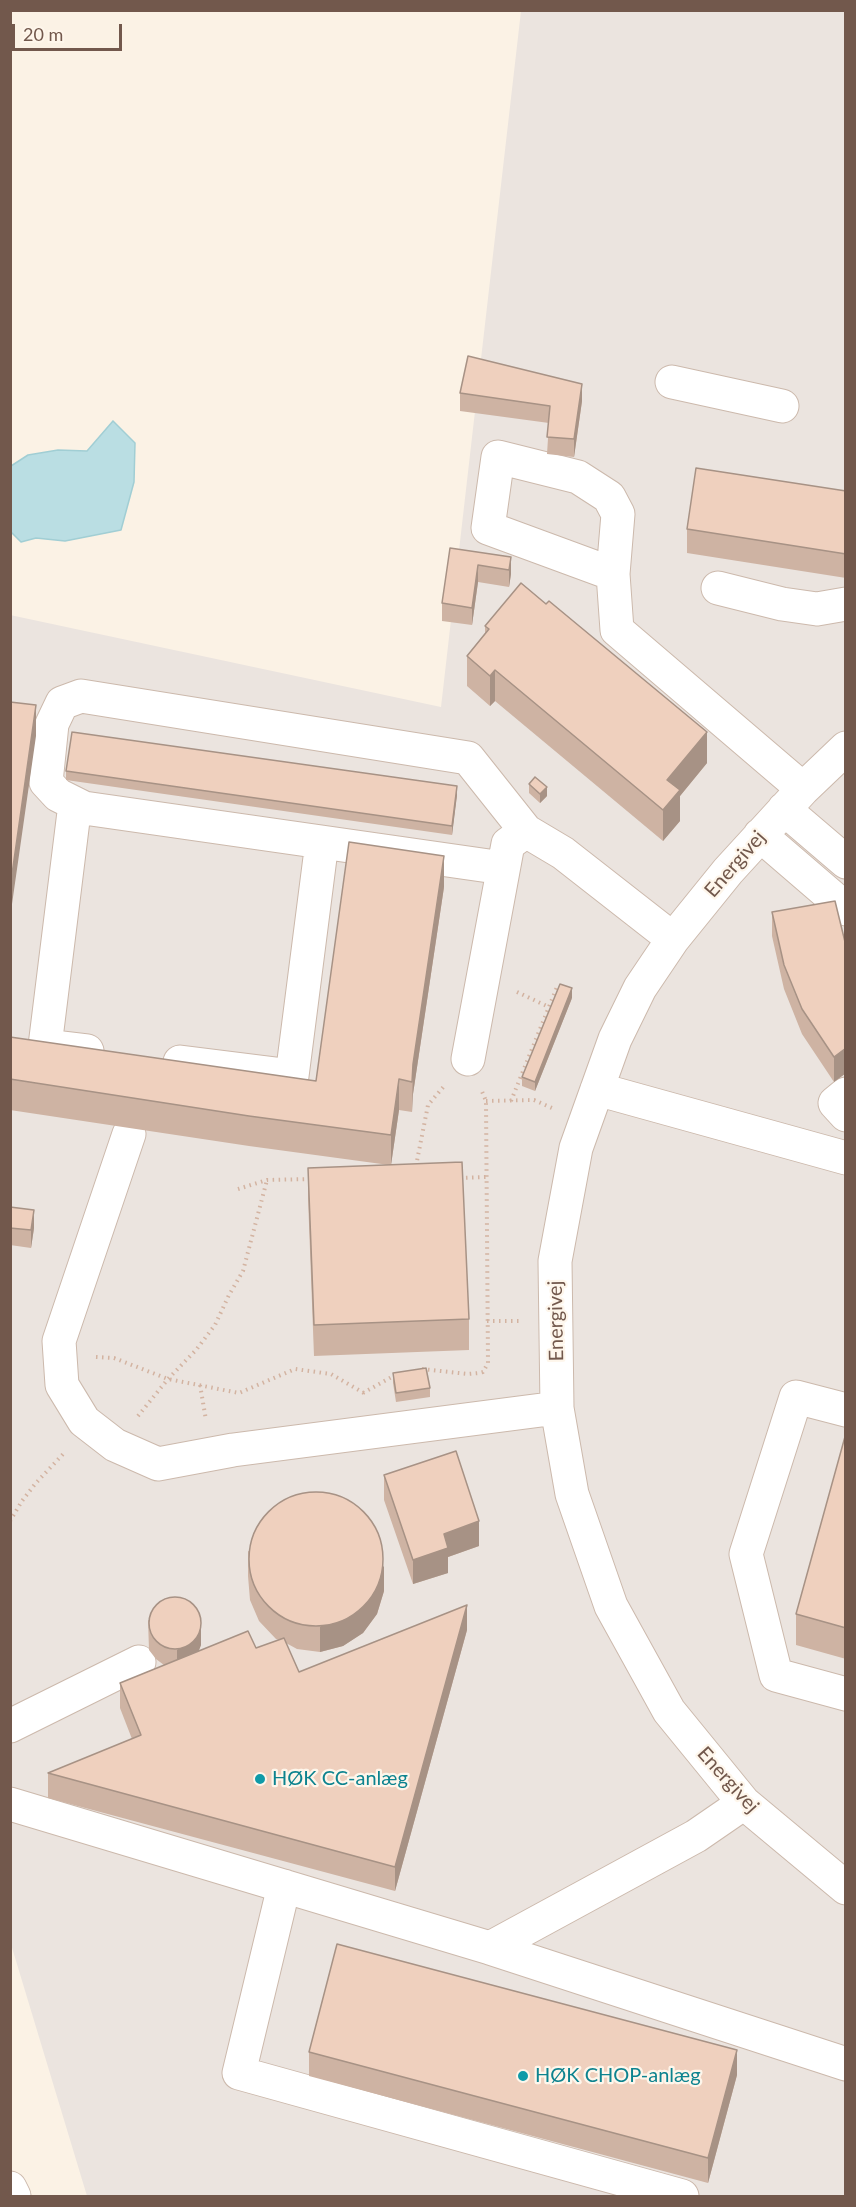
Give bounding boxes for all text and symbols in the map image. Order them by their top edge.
scale bar [15,12,124,50]
text: 20 m [23,23,63,45]
street label: Energivej [699,826,771,902]
street label: Energivej [543,1280,569,1362]
street label: Energivej [692,1742,764,1818]
place label: HØK CC-anlæg [272,1767,408,1791]
marker: HØK CC-anlæg [253,1772,267,1786]
place label: HØK CHOP-anlæg [535,2064,701,2088]
marker: HØK CHOP-anlæg [516,2069,530,2083]

